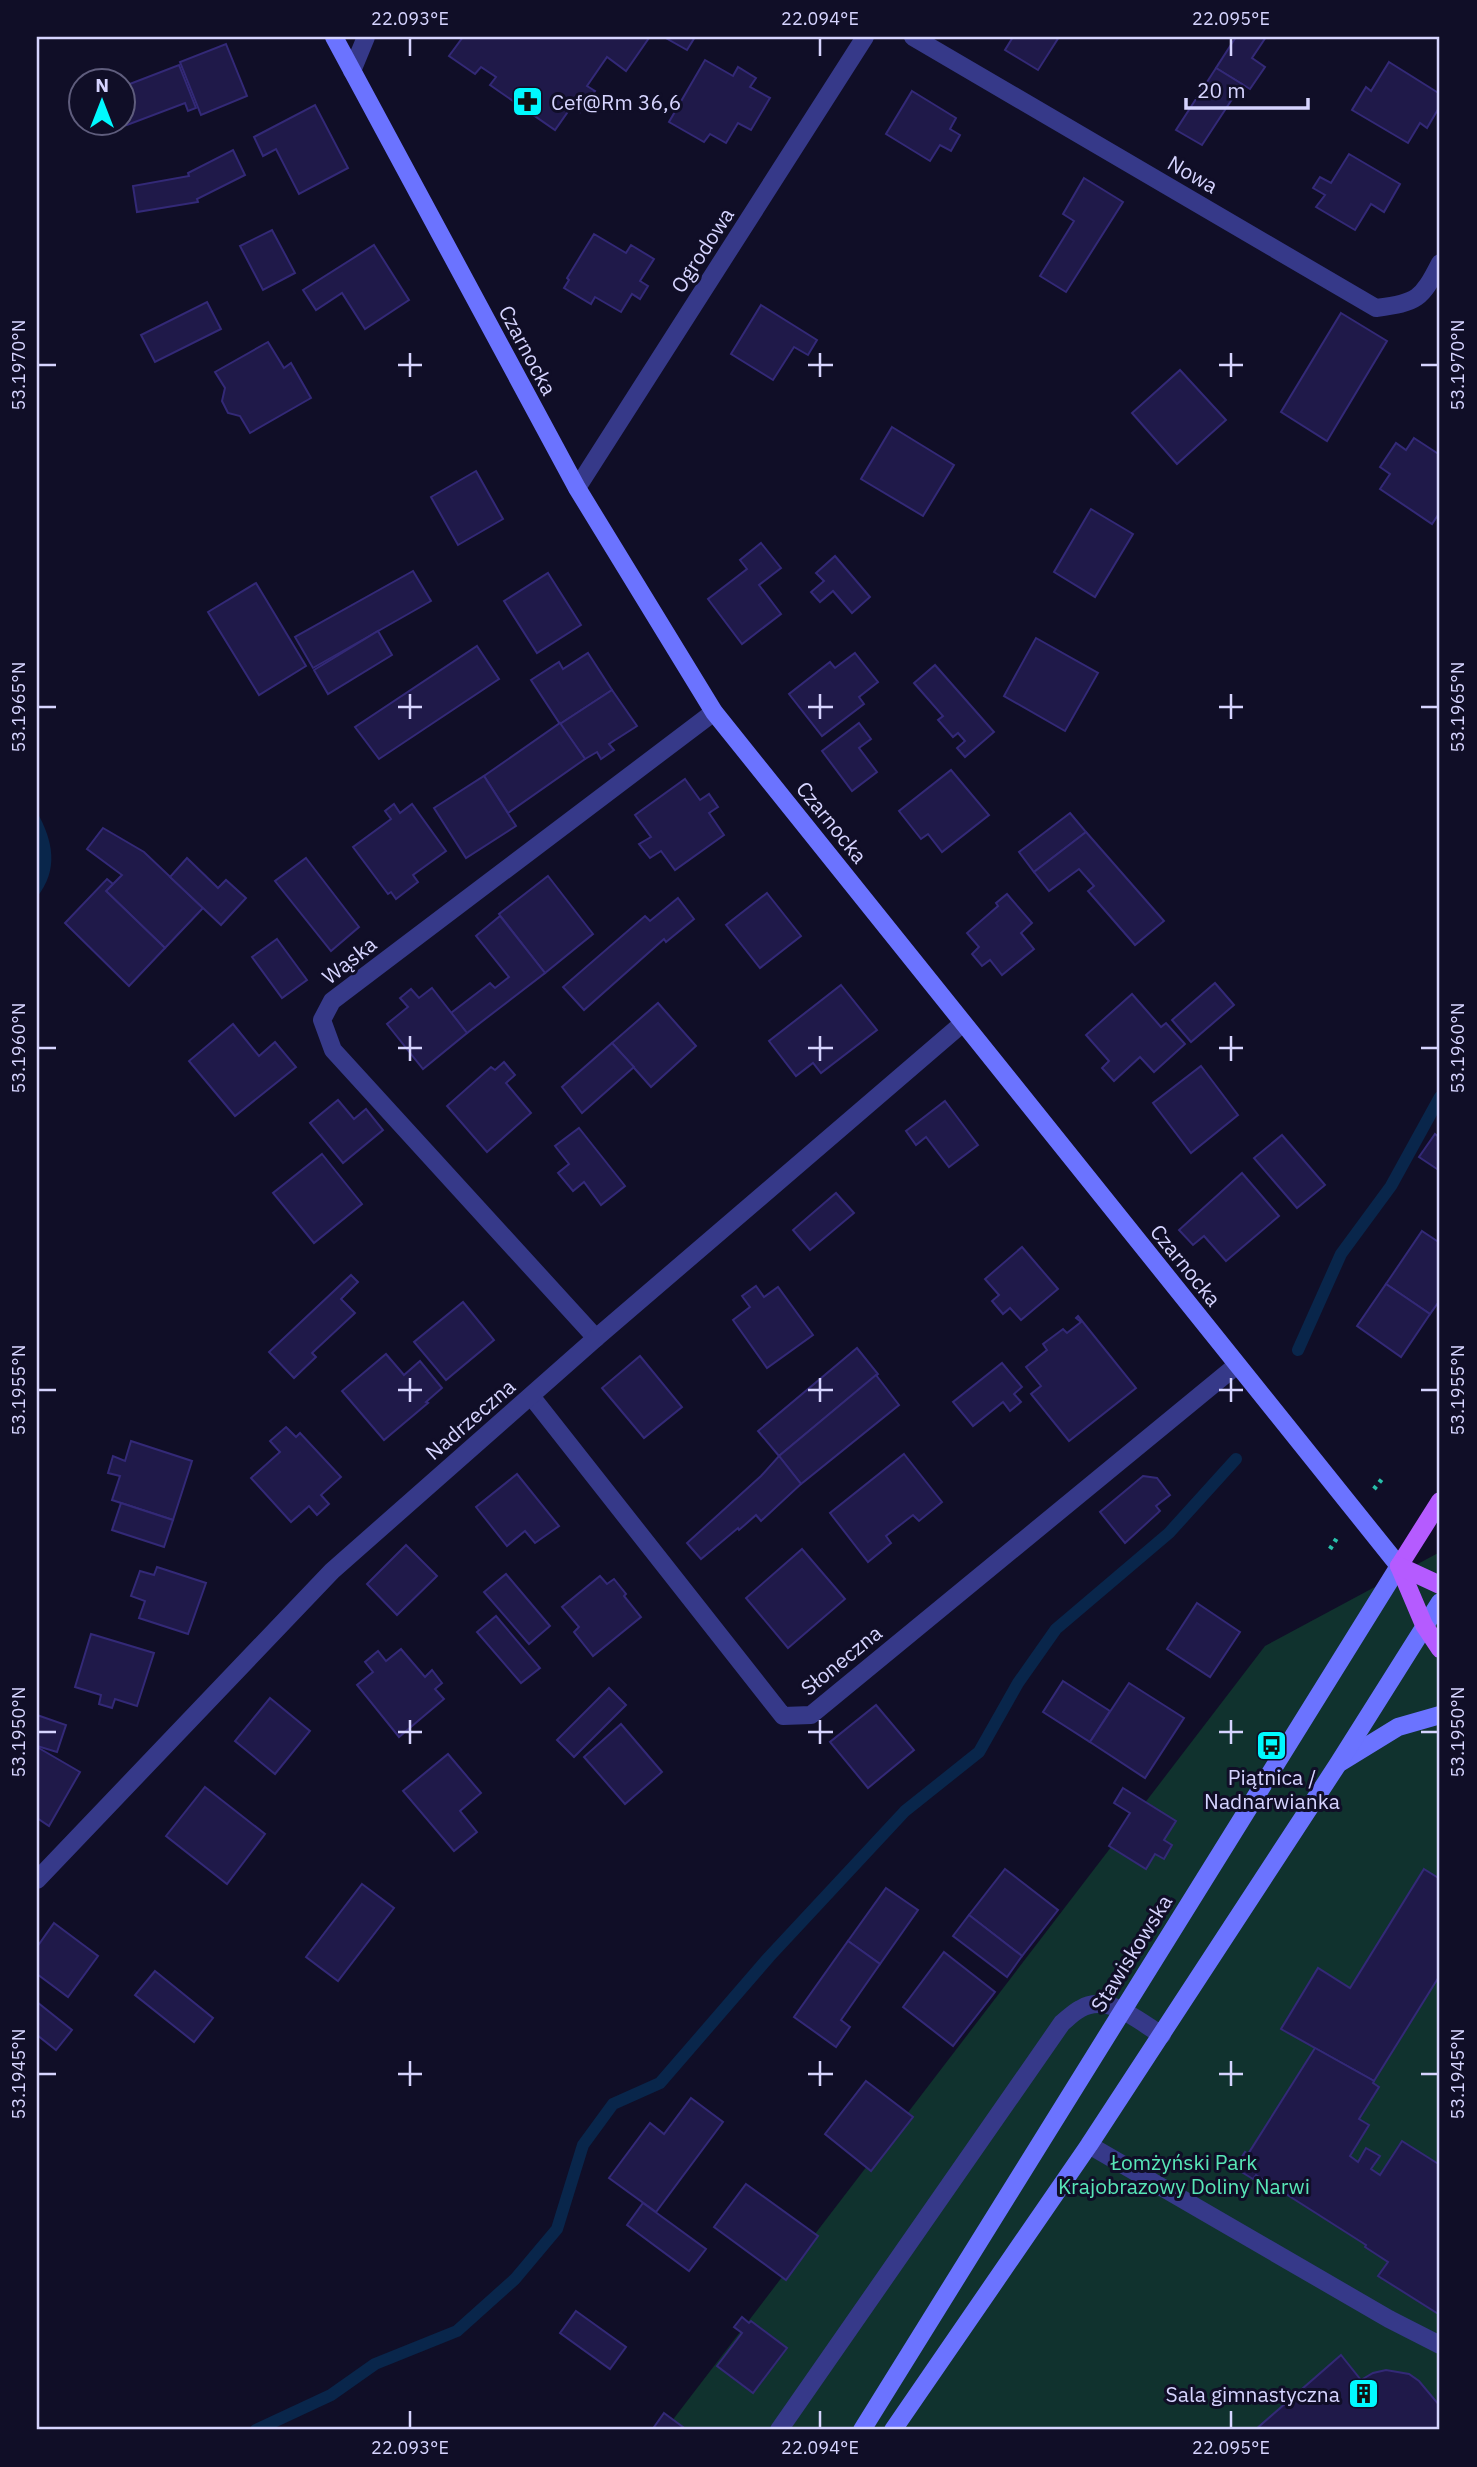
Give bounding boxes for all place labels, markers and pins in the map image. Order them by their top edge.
pharmacy icon: Cef@Rm 36,6 [511,85,545,119]
place label: Cef@Rm 36,6 [551,88,681,116]
bus stop icon: Piątnica / Nadnarwianka [1255,1728,1289,1762]
place label: Piątnica / Nadnarwianka [1204,1763,1340,1815]
building icon: Sala gimnastyczna [1346,2377,1380,2411]
place label: Sala gimnastyczna [1166,2380,1340,2408]

